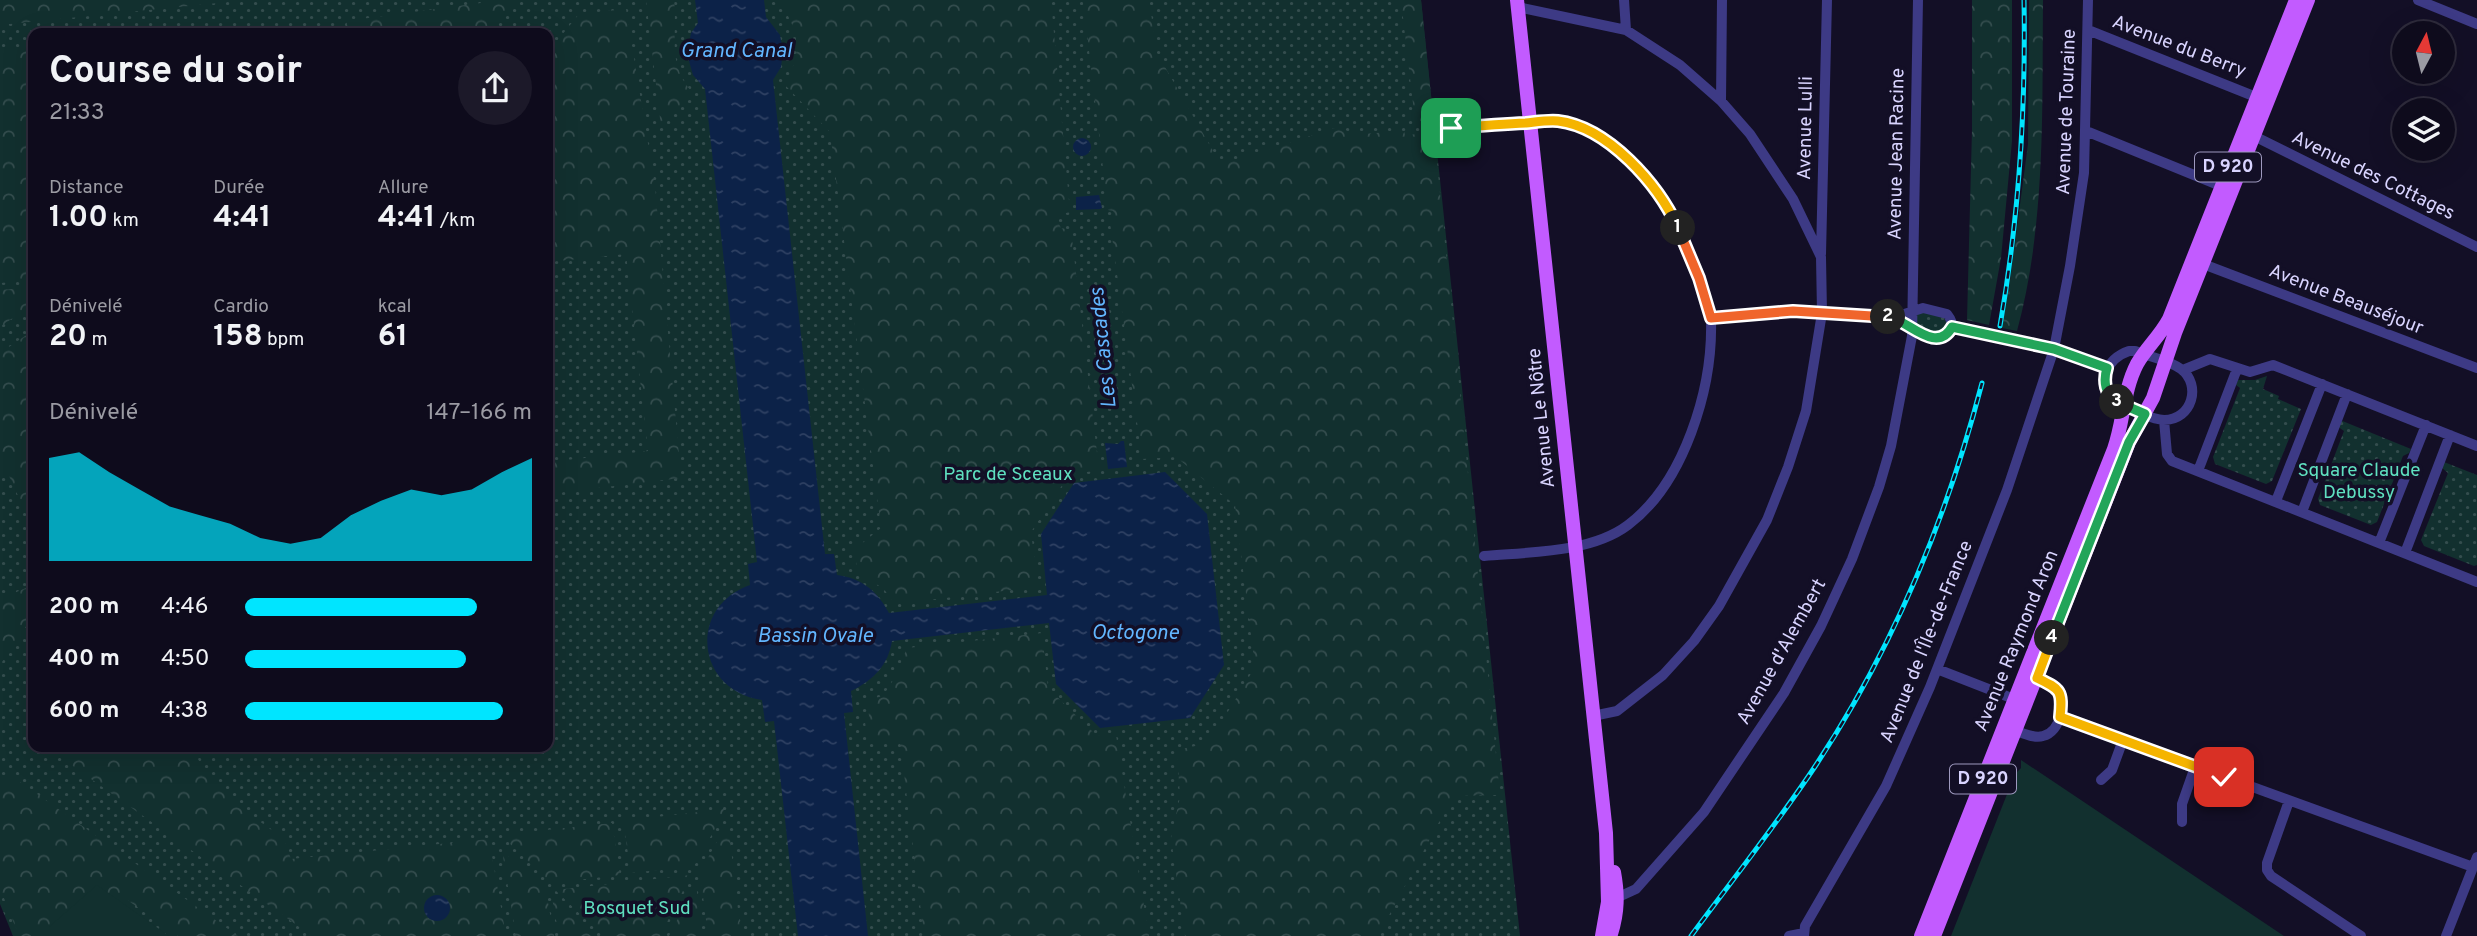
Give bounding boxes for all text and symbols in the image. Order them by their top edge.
street label: Avenue du Berry [2109,10,2249,84]
north arrow [2392,21,2455,84]
map controls [2392,21,2455,161]
street label: Avenue de Touraine [2052,28,2082,196]
water label: Grand Canal [680,38,793,65]
text: Course du soir [49,48,302,97]
button: share [458,51,532,125]
street label: Avenue Jean Racine [1883,68,1911,240]
street label: Avenue Lulli [1793,76,1819,180]
pin [1421,98,1481,158]
button: layers [2392,98,2455,161]
text: 21:33 [49,99,105,128]
icon: arrive [1432,109,1470,147]
street label: Avenue des Cottages [2287,126,2459,226]
road number: D 920 [2195,152,2261,182]
text: Distance [49,176,124,200]
text: Durée [213,176,264,200]
text: Allure [378,176,428,200]
text: 1.00 [49,200,108,237]
text: 4:41 [213,200,271,237]
text: 4:41 [378,200,436,237]
text: km [108,209,139,233]
text: /km [436,209,475,233]
pin: 1 [1660,210,1696,246]
text: 1 [1674,215,1681,239]
street label: Avenue Beauséjour [2265,259,2427,341]
water label: Les Cascades [1084,286,1124,410]
text: Dénivelé [49,295,123,319]
text: Cardio [213,295,269,319]
text: kcal [378,295,411,319]
pin: 2 [1870,300,1906,334]
text: 2 [1882,304,1893,328]
text: 20 [49,319,87,356]
text: 158 [213,319,263,356]
text: 61 [378,319,408,356]
text: m [87,328,108,352]
text: bpm [263,328,304,352]
street label: Avenue Le Nôtre [1523,347,1561,489]
pin: 3 [2100,384,2134,420]
text: 3 [2111,389,2122,413]
text: Dénivelé [49,399,138,428]
text: 147–166 m [426,399,532,428]
park label: Square Claude Debussy [2297,459,2421,505]
park label: Parc de Sceaux [943,463,1073,487]
street label: Avenue de l'Île-de-France [1874,537,1979,747]
street label: Avenue Raymond Aron [1970,547,2064,735]
street label: Avenue d'Alembert [1732,575,1832,729]
text: 200 m [49,593,119,622]
text: 4:46 [161,593,208,622]
water label: Octogone [1091,620,1180,647]
pin: 4 [2035,620,2070,656]
water label: Bassin Ovale [757,623,874,650]
text: 4 [2045,625,2058,649]
text: 400 m [49,645,120,674]
text: 4:50 [161,645,209,674]
text: 600 m [49,697,119,726]
text: 4:38 [161,697,208,726]
pin [2194,747,2254,807]
icon: check [2205,758,2243,796]
road number: D 920 [1950,764,2016,794]
park label: Bosquet Sud [583,897,691,921]

